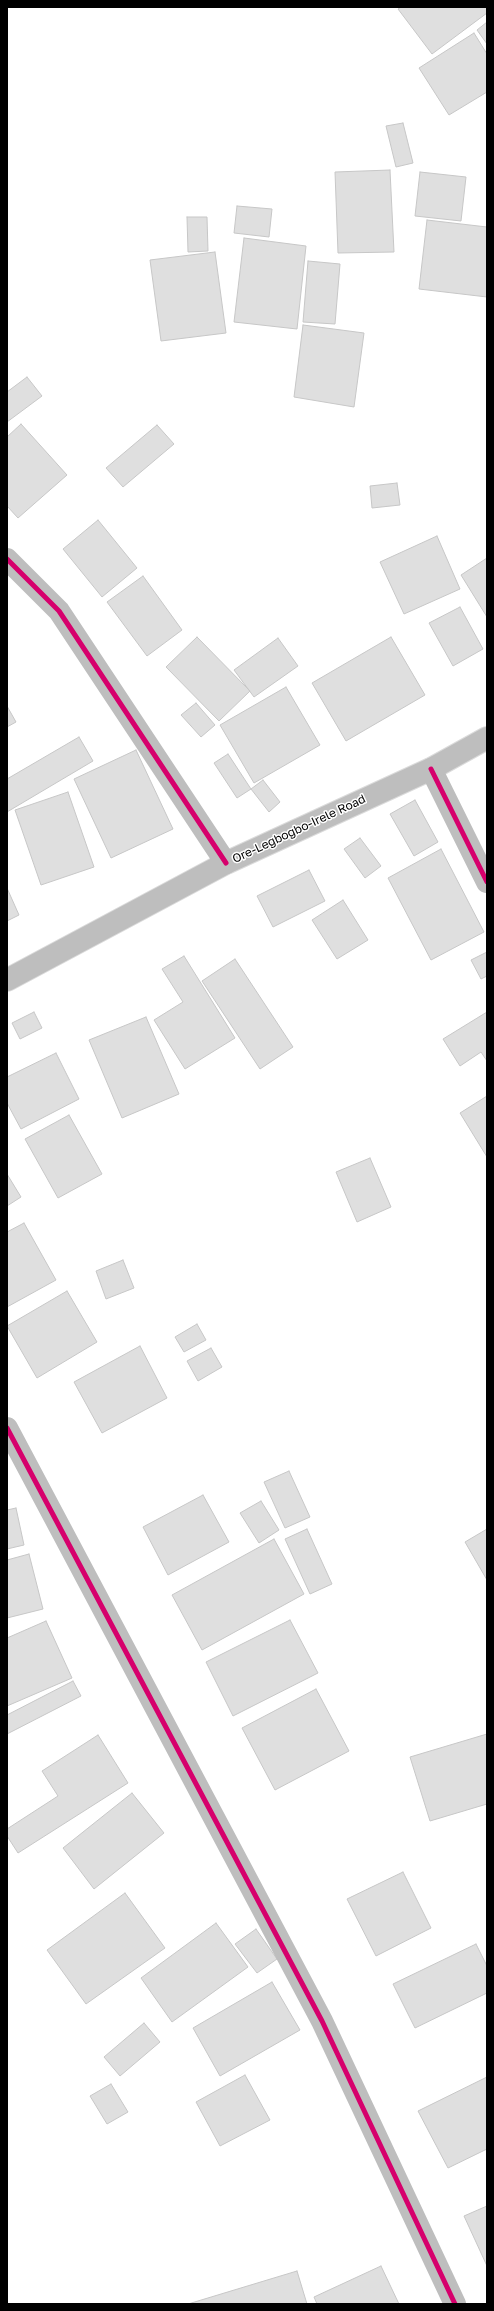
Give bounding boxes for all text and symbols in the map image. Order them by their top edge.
street label: Ore-Legbogbo-Irele Road [230,792,368,866]

